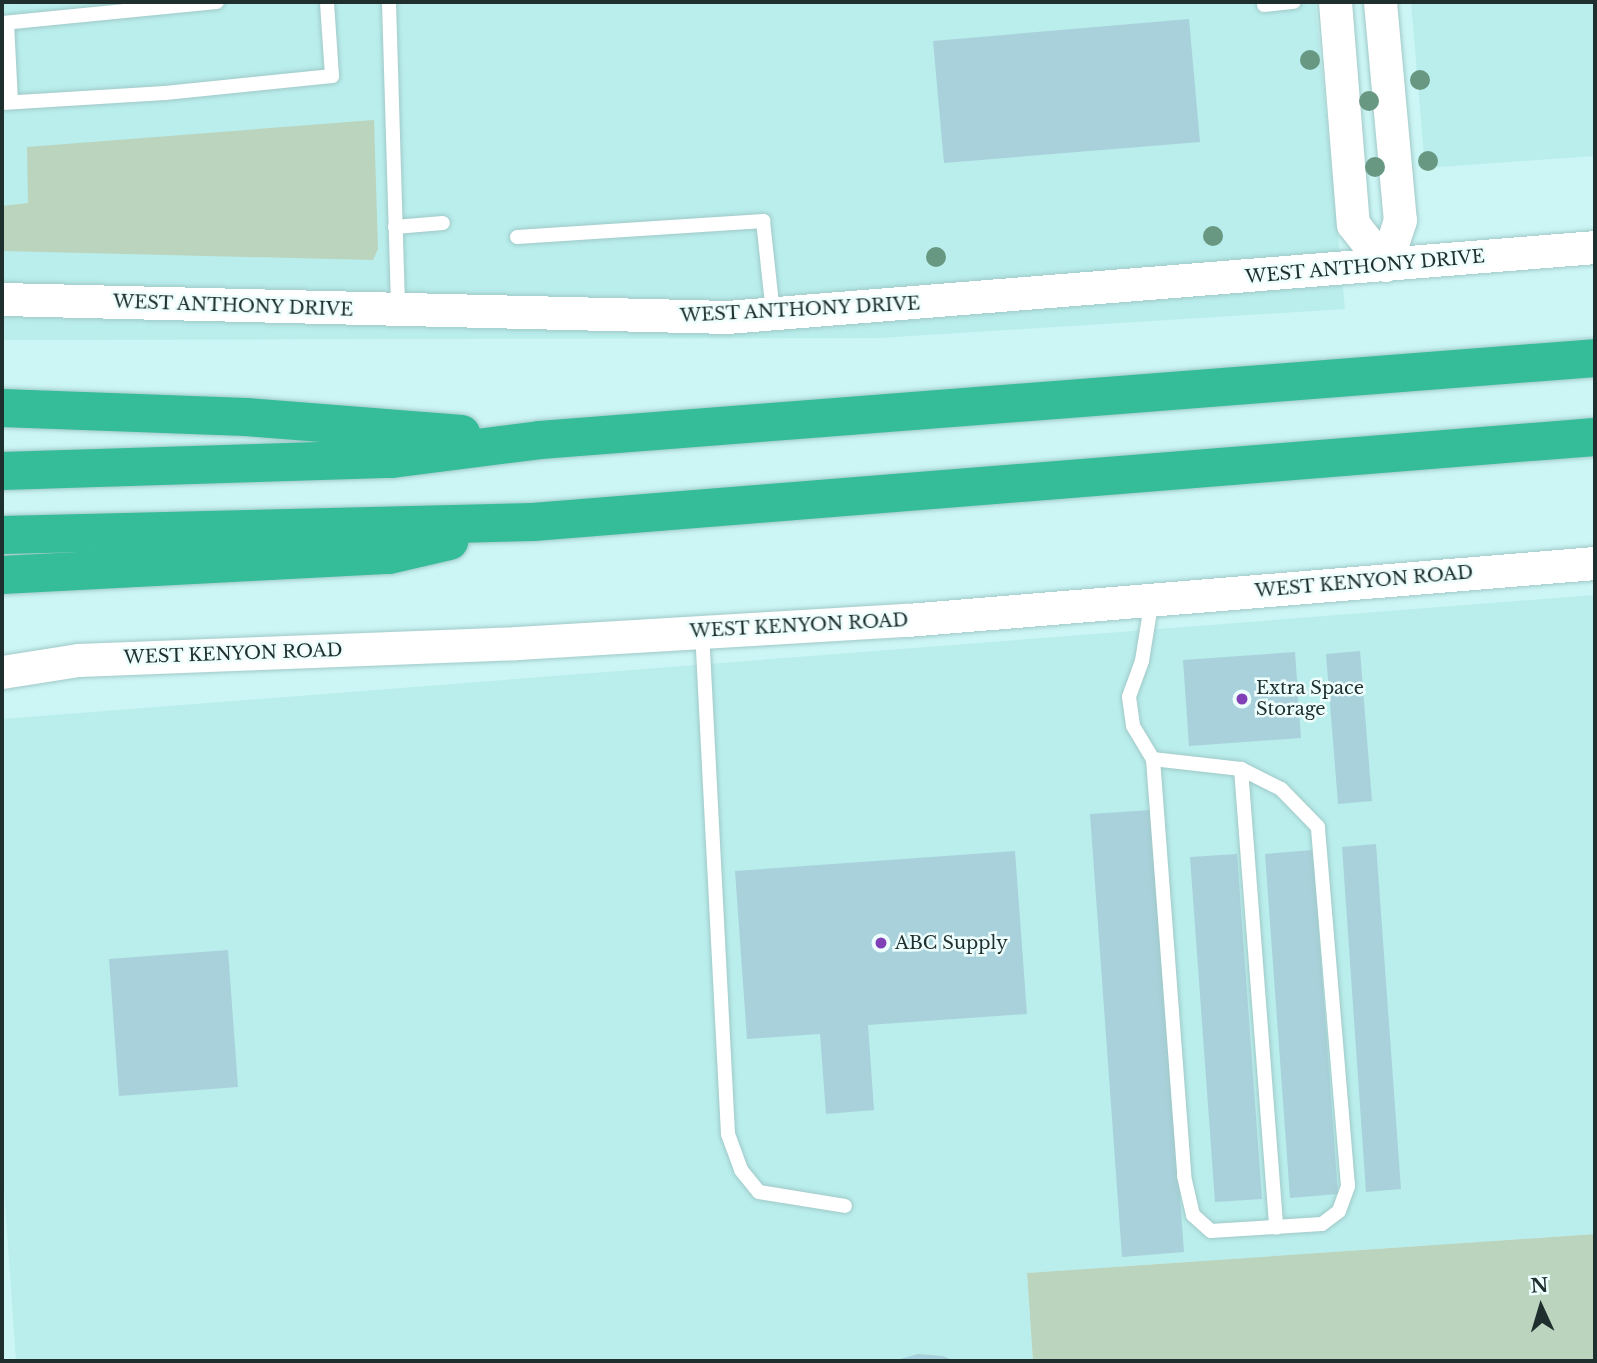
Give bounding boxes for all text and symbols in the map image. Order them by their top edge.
street label: WEST ANTHONY DRIVE [1243,246,1487,288]
street label: WEST ANTHONY DRIVE [112,291,354,321]
street label: WEST ANTHONY DRIVE [678,293,922,327]
street label: WEST KENYON ROAD [1254,562,1474,602]
street label: WEST KENYON ROAD [689,609,909,643]
street label: WEST KENYON ROAD [123,639,343,669]
place label: Extra Space Storage [1256,678,1364,720]
marker: Extra Space Storage [1234,691,1250,707]
place label: ABC Supply [895,932,1008,954]
marker: ABC Supply [873,935,889,951]
north arrow [1506,1272,1576,1342]
text: N [1530,1273,1549,1298]

